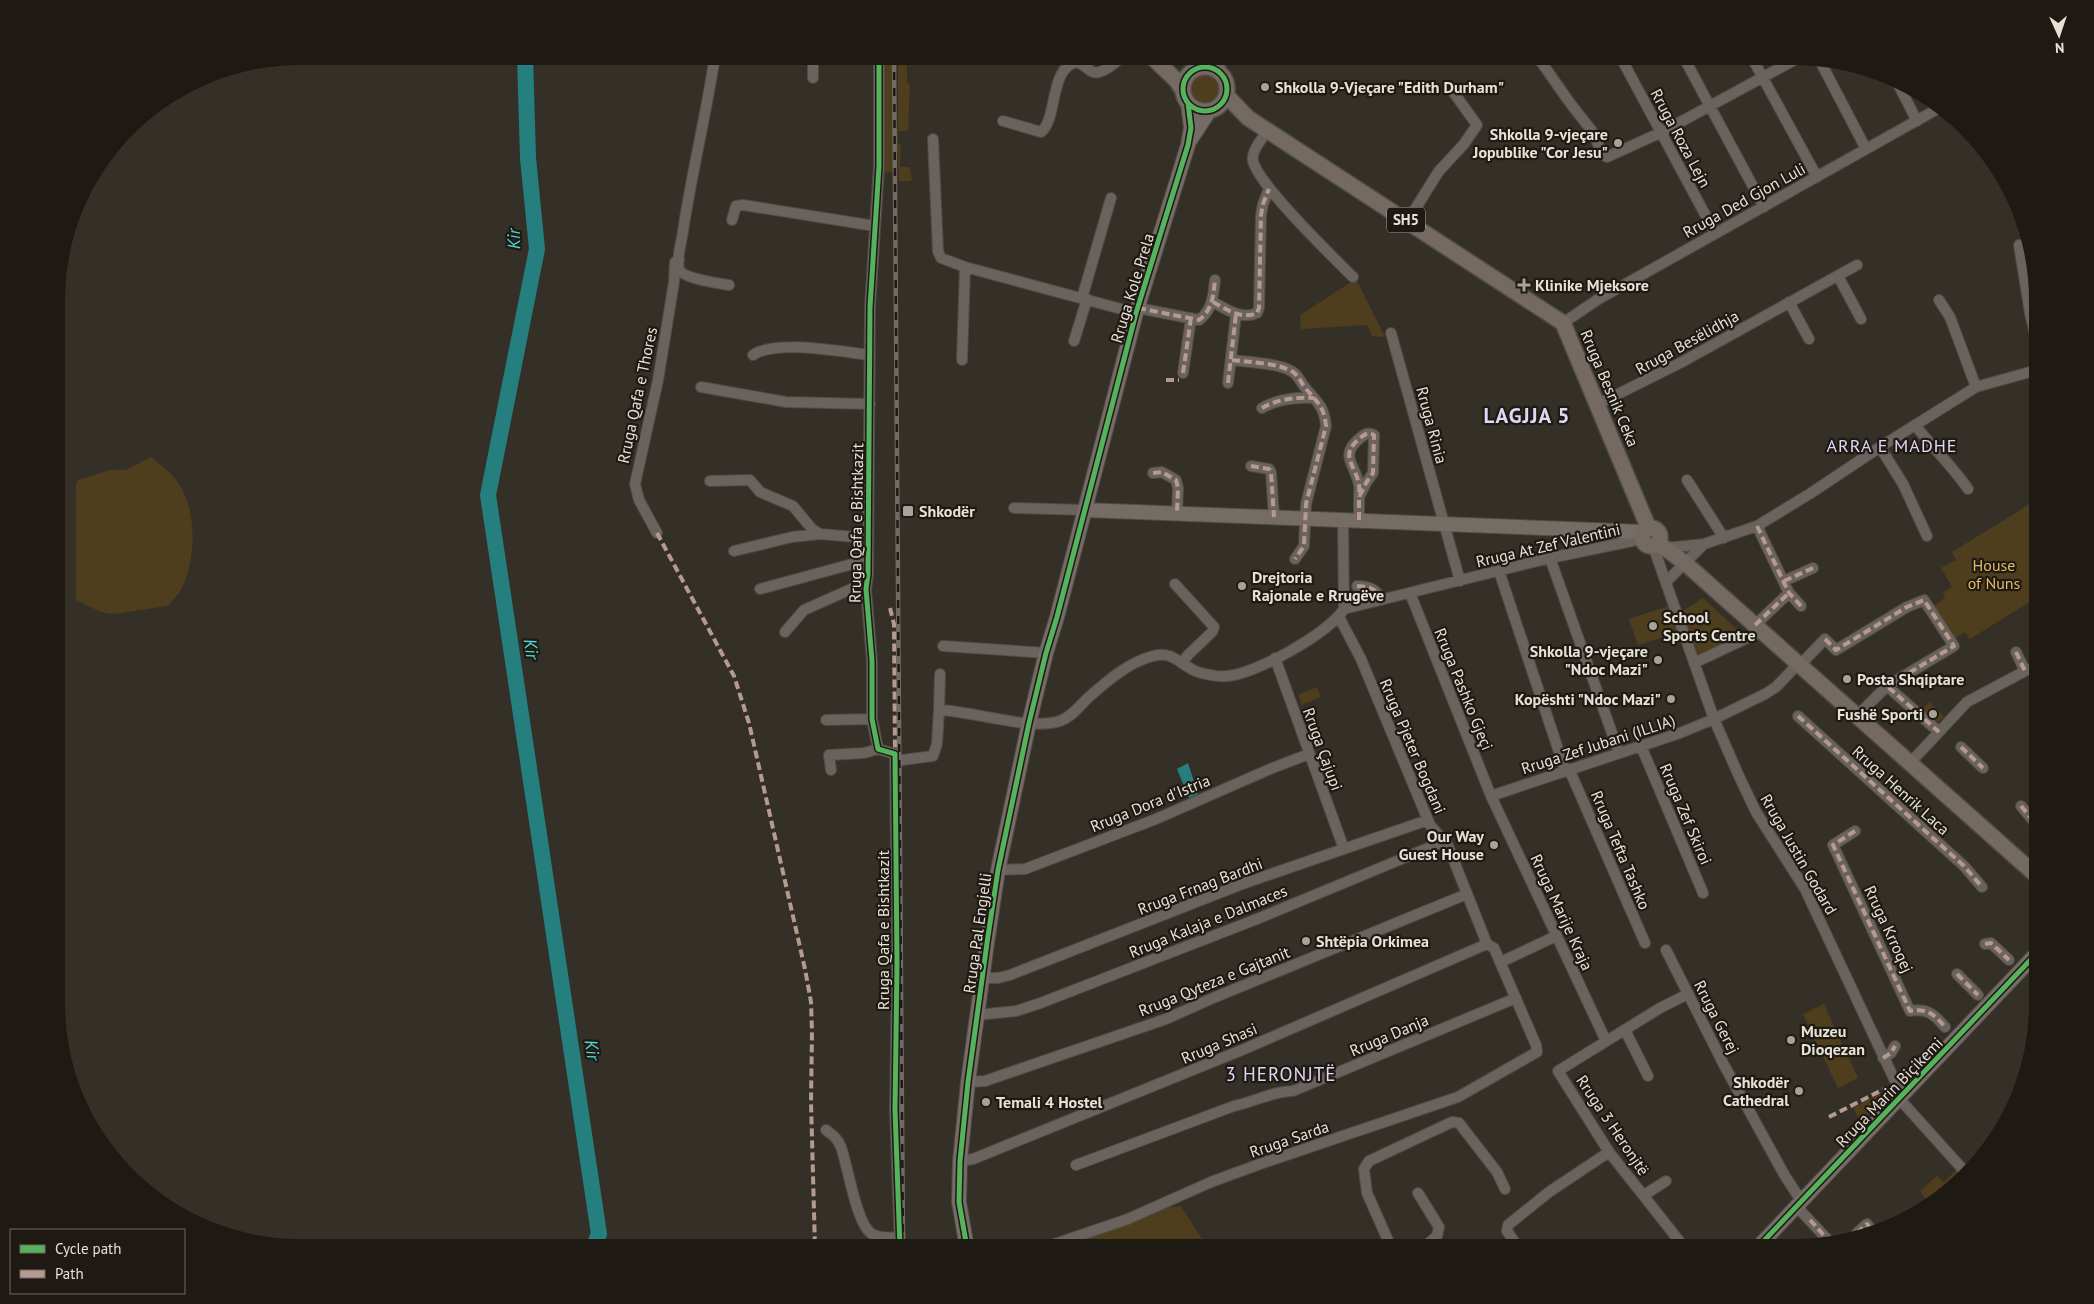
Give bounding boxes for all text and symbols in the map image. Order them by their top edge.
north arrow [2034,10,2084,60]
text: N [2055,39,2065,57]
place label: Shkolla 9-Vjeçare "Edith Durham" [1275,77,1504,97]
marker: Shkolla 9-Vjeçare "Edith Durham" [1259,81,1271,93]
street label: Rruga Roza Lejn [1647,85,1715,191]
place label: Shkolla 9-vjeçare Jopublike "Cor Jesu" [1472,124,1608,162]
marker: Shkolla 9-vjeçare Jopublike "Cor Jesu" [1612,137,1624,149]
street label: Rruga Ded Gjon Luli [1679,158,1809,242]
road number: SH5 [1387,208,1425,232]
water label: Kir [502,227,525,249]
street label: Rruga Kole Prela [1106,231,1158,345]
place label: Klinike Mjeksore [1535,275,1649,295]
marker: Klinike Mjeksore [1517,278,1531,292]
street label: Rruga Besëlidhja [1632,305,1742,379]
street label: Rruga Qafa e Thores [613,325,661,465]
street label: Rruga Besnik Ceka [1576,326,1644,450]
street label: Rruga Rinia [1412,384,1452,466]
district label: LAGJJA 5 [1484,402,1570,429]
district label: ARRA E MADHE [1827,434,1957,457]
street label: Rruga Qafa e Bishtkazit [845,442,867,603]
place label: Shkodër [919,501,975,521]
marker: Shkodër [901,504,915,518]
street label: Rruga At Zef Valentini [1474,519,1622,571]
park label: House of Nuns [1968,555,2021,593]
place label: Drejtoria Rajonale e Rrugëve [1252,567,1384,605]
marker: Drejtoria Rajonale e Rrugëve [1236,580,1248,592]
place label: School Sports Centre [1663,607,1756,645]
marker: School Sports Centre [1647,620,1659,632]
street label: Rruga Pashko Gjeçi [1430,625,1498,753]
water label: Kir [519,637,545,662]
place label: Shkolla 9-vjeçare "Ndoc Mazi" [1530,641,1648,679]
marker: Shkolla 9-vjeçare "Ndoc Mazi" [1652,654,1664,666]
place label: Posta Shqiptare [1857,669,1964,689]
marker: Posta Shqiptare [1841,673,1853,685]
street label: Rruga Pjeter Bogdani [1376,675,1450,817]
place label: Kopështi "Ndoc Mazi" [1515,689,1661,709]
marker: Kopështi "Ndoc Mazi" [1665,693,1677,705]
place label: Fushë Sporti [1837,704,1923,724]
street label: Rruga Çajupi [1299,705,1347,793]
marker: Fushë Sporti [1927,708,1939,720]
street label: Rruga Zef Jubani (ILLIA) [1519,710,1677,778]
street label: Rruga Henrik Laca [1848,741,1954,839]
street label: Rruga Zef Skiroi [1656,760,1716,868]
street label: Rruga Dora d'Istria [1087,770,1213,836]
street label: Rruga Tefta Tashko [1587,787,1655,913]
street label: Rruga Justin Godard [1756,790,1842,918]
place label: Our Way Guest House [1399,826,1484,864]
marker: Our Way Guest House [1488,839,1500,851]
street label: Rruga Qafa e Bishtkazit [873,850,893,1010]
street label: Rruga Marije Kraja [1526,851,1598,973]
street label: Rruga Frnag Bardhi [1135,853,1265,919]
street label: Rruga Pal Engjelli [959,871,995,995]
street label: Rruga Kalaja e Dalmaces [1126,880,1290,962]
street label: Rruga Krroqej [1860,882,1918,976]
place label: Shtëpia Orkimea [1316,931,1429,951]
marker: Shtëpia Orkimea [1300,935,1312,947]
street label: Rruga Qyteza e Gajtanit [1136,941,1293,1020]
street label: Rruga Gerej [1690,977,1744,1057]
street label: Rruga Danja [1347,1009,1431,1061]
street label: Rruga Shasi [1178,1018,1260,1068]
place label: Muzeu Dioqezan [1801,1021,1865,1059]
street label: Rruga Marin Biçikemi [1831,1033,1947,1151]
marker: Muzeu Dioqezan [1785,1034,1797,1046]
water label: Kir [580,1038,606,1063]
district label: 3 HERONJTË [1226,1062,1336,1086]
street label: Rruga 3 Heronjtë [1572,1071,1654,1179]
place label: Shkodër Cathedral [1723,1072,1789,1110]
marker: Shkodër Cathedral [1793,1085,1805,1097]
place label: Temali 4 Hostel [996,1092,1103,1112]
marker: Temali 4 Hostel [980,1096,992,1108]
street label: Rruga Sarda [1247,1116,1331,1162]
legend [10,1229,185,1294]
text: Cycle path [55,1239,121,1258]
text: Path [55,1264,84,1283]

